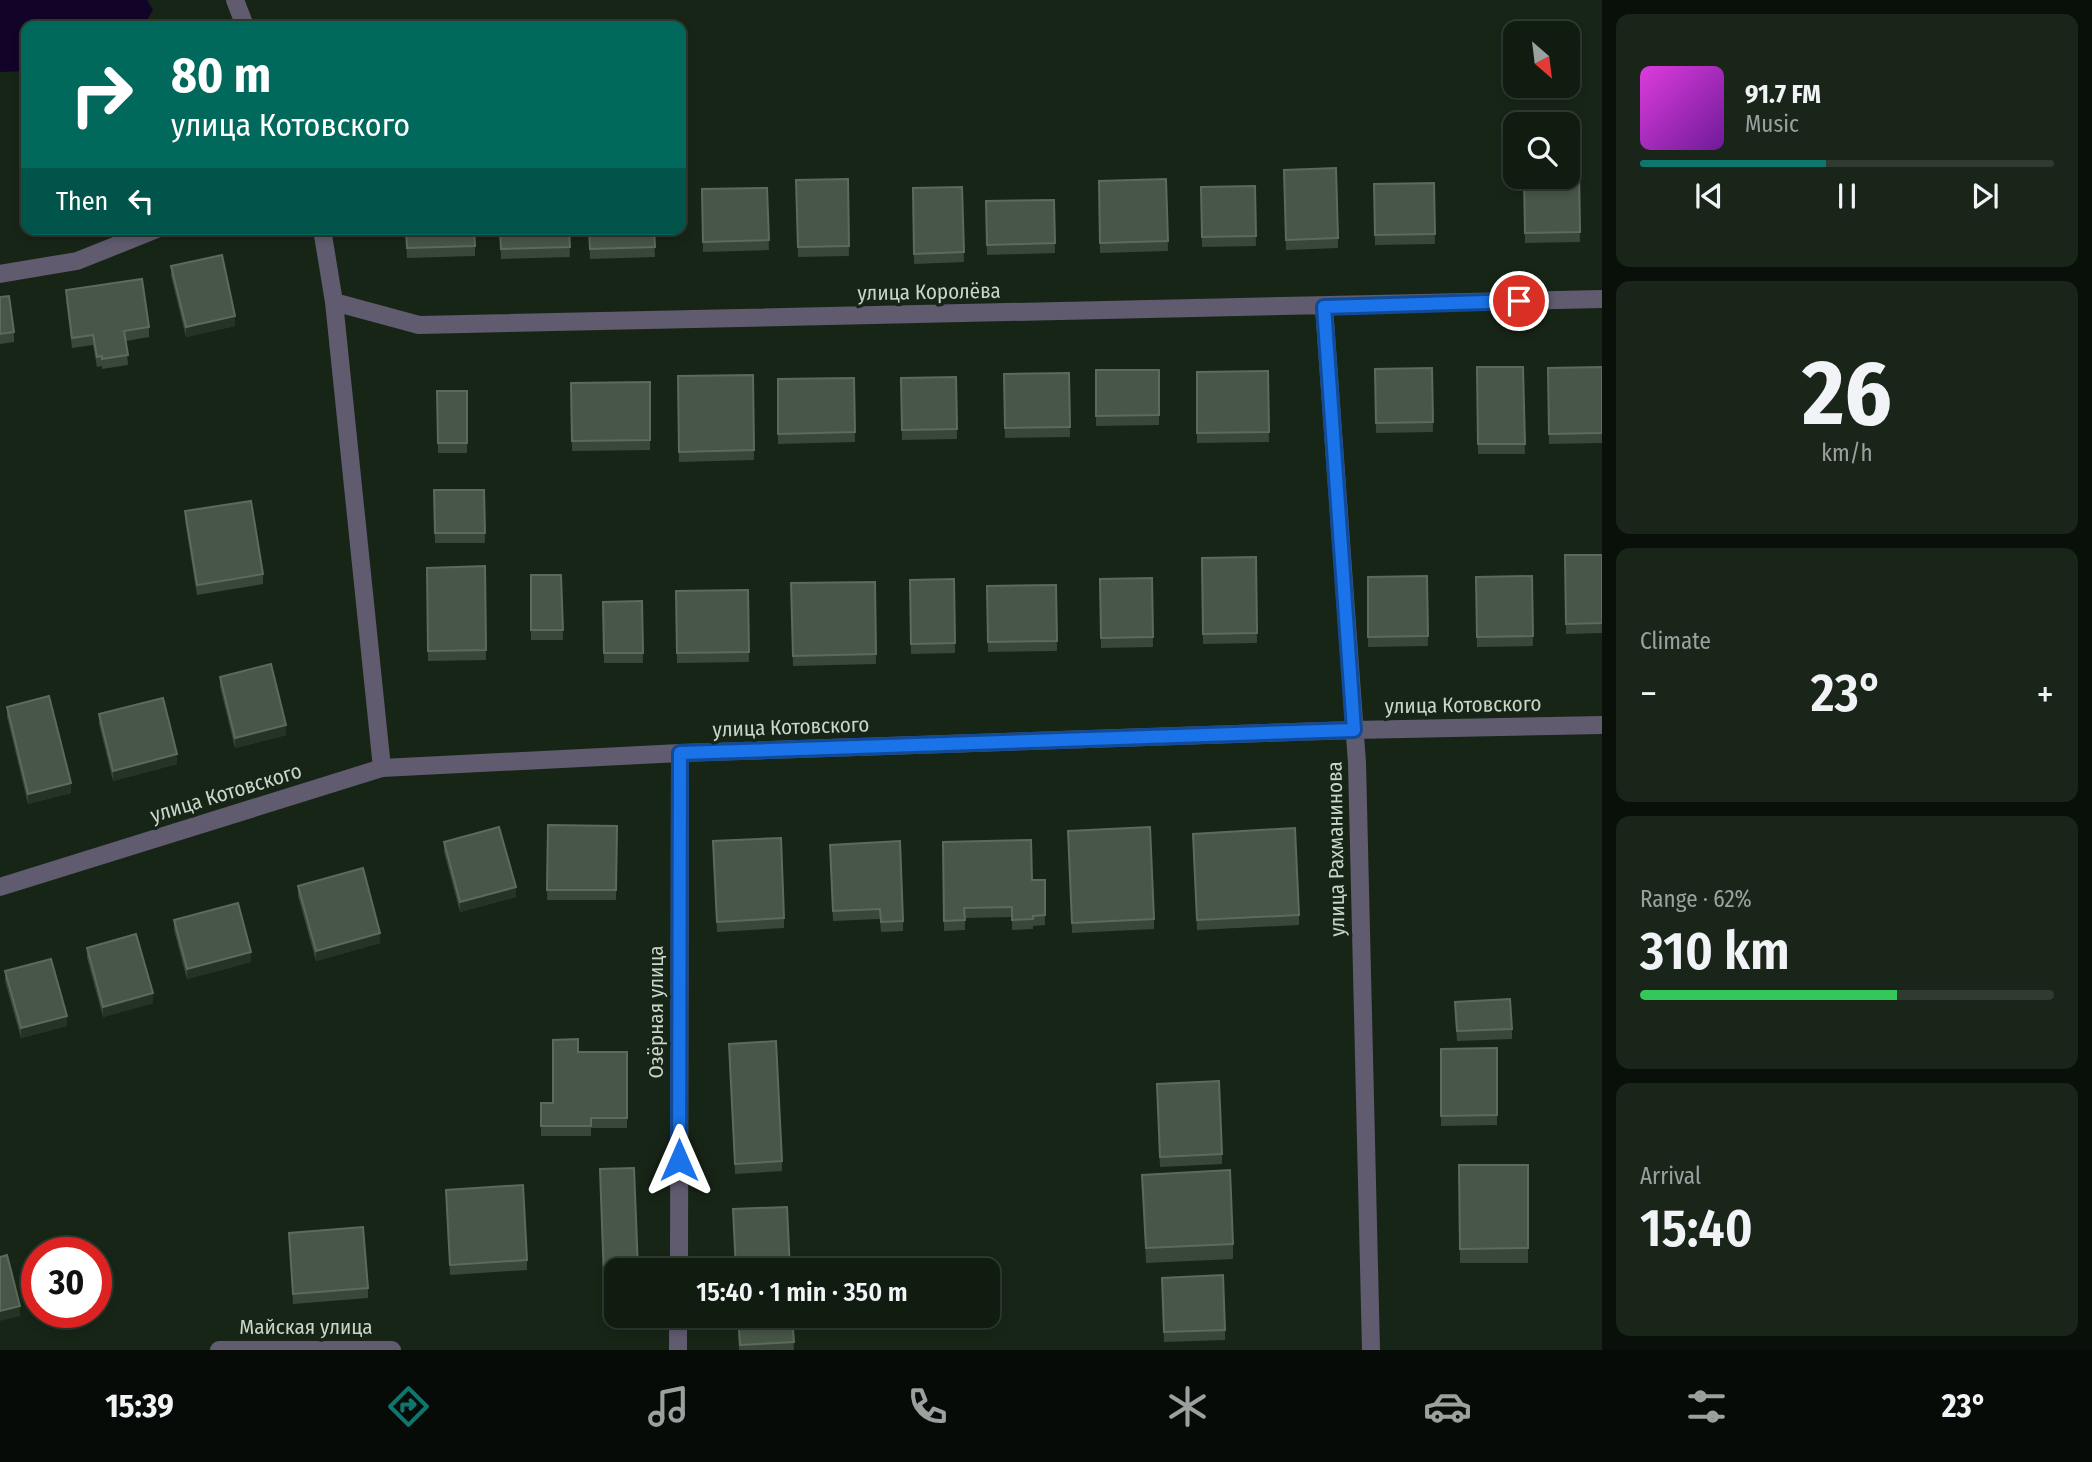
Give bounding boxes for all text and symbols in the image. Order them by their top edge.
north arrow [1503,21,1580,98]
map controls [1503,21,1580,189]
text: 80 m [171,46,271,105]
icon: right [56,49,147,140]
text: 91.7 FM [1745,79,1821,110]
text: улица Котовского [171,106,410,144]
text: Music [1745,110,1799,138]
button: search [1503,112,1580,189]
icon: previous [1690,177,1728,215]
icon: pause [1828,177,1866,215]
icon: next [1966,177,2004,215]
icon: left [122,182,160,220]
text: Then [56,186,108,217]
pin [1489,271,1549,331]
street label: улица Королёва [857,278,1001,306]
icon: arrive [1500,282,1538,320]
text: 26 [1802,339,1892,448]
text: km/h [1821,439,1873,467]
text: Climate [1640,627,1711,655]
text: 23° [1811,662,1883,725]
text: − [1640,671,1657,717]
text: + [2037,671,2054,717]
street label: улица Котовского [1384,691,1542,719]
street label: улица Котовского [712,711,870,743]
street label: улица Котовского [147,758,305,828]
street label: улица Рахманинова [1321,761,1351,937]
text: Range · 62% [1640,885,1752,913]
text: 310 km [1640,920,1790,983]
street label: Озёрная улица [643,945,669,1079]
position arrow [642,1123,716,1197]
text: Arrival [1640,1162,1701,1190]
text: 15:40 [1640,1197,1753,1260]
speed limit sign: 30 [21,1237,112,1328]
text: 15:40 · 1 min · 350 m [696,1277,908,1308]
street label: Майская улица [239,1314,373,1340]
icon: directions [384,1382,433,1431]
icon: music [644,1382,693,1431]
icon: phone [903,1382,952,1431]
icon: climate [1163,1382,1212,1431]
icon: car [1423,1382,1472,1431]
icon: filters [1682,1382,1731,1431]
text: 15:39 [105,1387,174,1425]
text: 23° [1942,1387,1987,1425]

